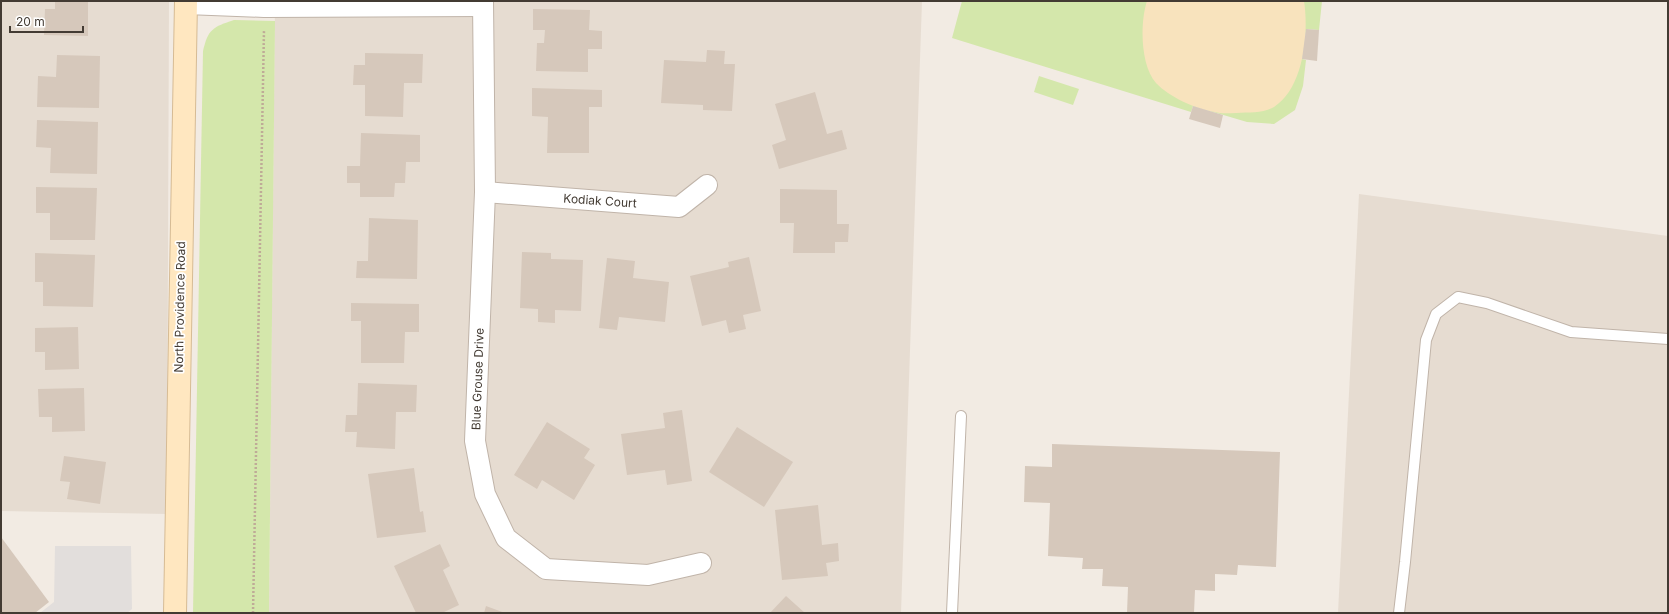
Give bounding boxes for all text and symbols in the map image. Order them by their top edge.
scale bar [10,8,83,34]
text: 20 m [16,14,45,29]
street label: Kodiak Court [563,190,637,211]
street label: North Providence Road [171,241,188,373]
street label: Blue Grouse Drive [468,328,487,430]

